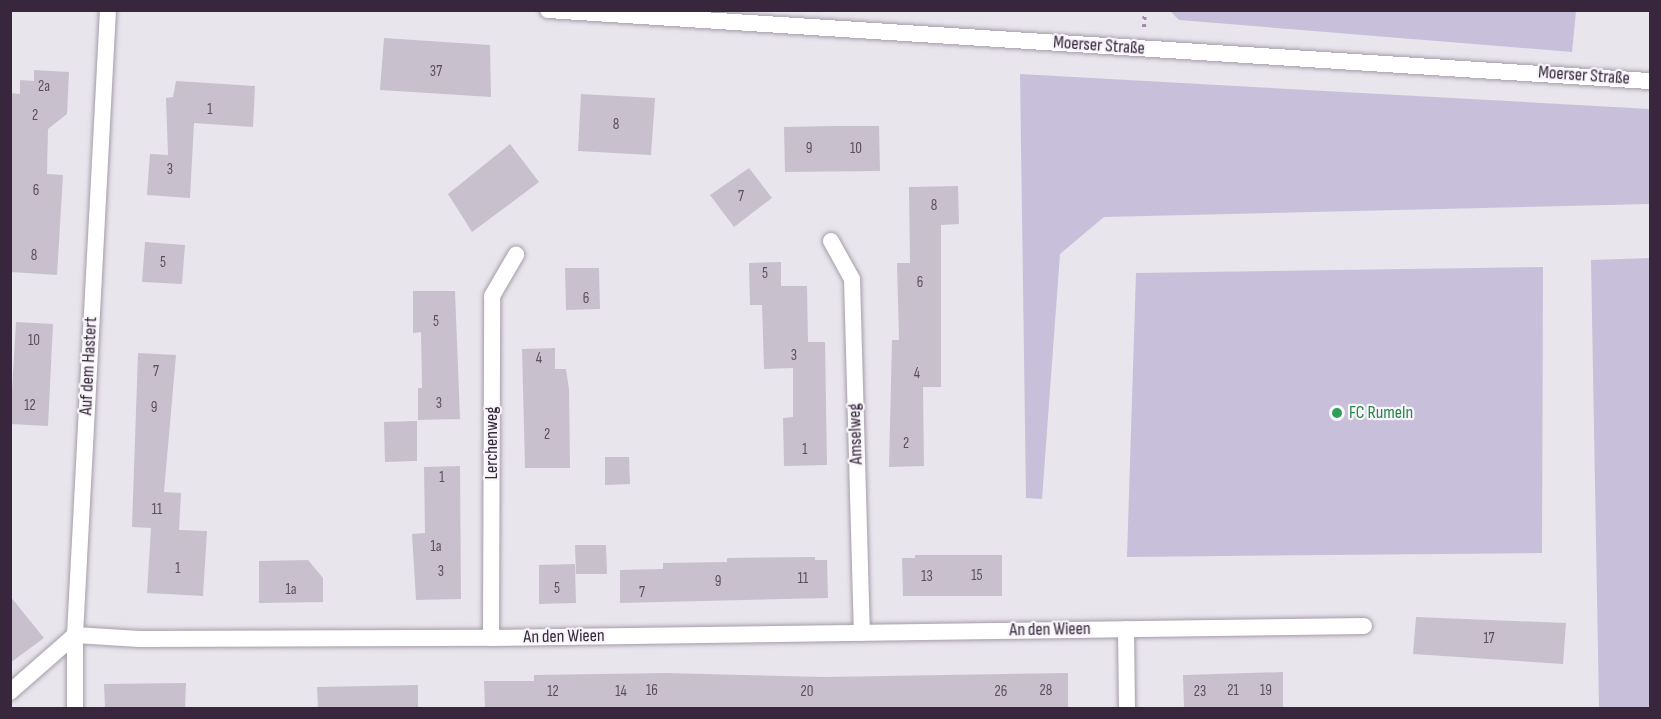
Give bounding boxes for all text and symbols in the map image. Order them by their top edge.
street label: Moerser Straße [1052,32,1146,60]
street label: Moerser Straße [1537,62,1631,90]
house number: 37 [430,63,442,81]
house number: 2a [38,78,50,96]
house number: 1 [207,101,213,119]
house number: 2 [32,107,38,125]
house number: 8 [613,116,619,134]
house number: 9 [806,140,812,158]
house number: 10 [850,140,862,158]
house number: 3 [167,161,173,179]
house number: 6 [33,182,39,200]
house number: 7 [738,188,744,206]
house number: 8 [931,197,937,215]
house number: 8 [31,247,37,265]
house number: 5 [160,254,166,272]
house number: 5 [762,265,768,283]
house number: 6 [917,274,923,292]
house number: 6 [583,290,589,308]
house number: 5 [433,313,439,331]
street label: Auf dem Hastert [76,316,102,416]
house number: 10 [28,332,40,350]
house number: 3 [791,347,797,365]
house number: 4 [536,350,542,368]
house number: 7 [153,363,159,381]
house number: 4 [914,365,920,383]
house number: 3 [436,395,442,413]
house number: 12 [24,397,36,415]
house number: 9 [151,399,157,417]
place label: FC Rumeln [1349,402,1413,424]
street label: Amselweg [844,403,868,465]
marker: FC Rumeln [1330,406,1344,420]
street label: Lerchenweg [481,407,503,479]
house number: 2 [544,426,550,444]
house number: 2 [903,435,909,453]
house number: 1 [802,441,808,459]
house number: 1 [439,469,445,487]
house number: 11 [152,501,162,519]
house number: 1a [430,538,442,556]
house number: 1 [175,560,181,578]
house number: 3 [438,563,444,581]
house number: 15 [971,567,983,585]
house number: 13 [921,568,933,586]
house number: 11 [798,570,808,588]
house number: 9 [715,573,721,591]
house number: 5 [554,580,560,598]
house number: 1a [285,581,297,599]
house number: 7 [639,584,645,602]
street label: An den Wieen [1009,618,1091,642]
street label: An den Wieen [523,625,605,649]
house number: 17 [1483,630,1495,648]
house number: 16 [646,682,658,700]
house number: 28 [1040,682,1052,700]
house number: 21 [1227,682,1239,700]
house number: 19 [1260,682,1272,700]
house number: 12 [547,683,559,701]
house number: 14 [615,683,627,701]
house number: 20 [801,683,813,701]
house number: 26 [995,683,1007,701]
house number: 23 [1194,683,1206,701]

